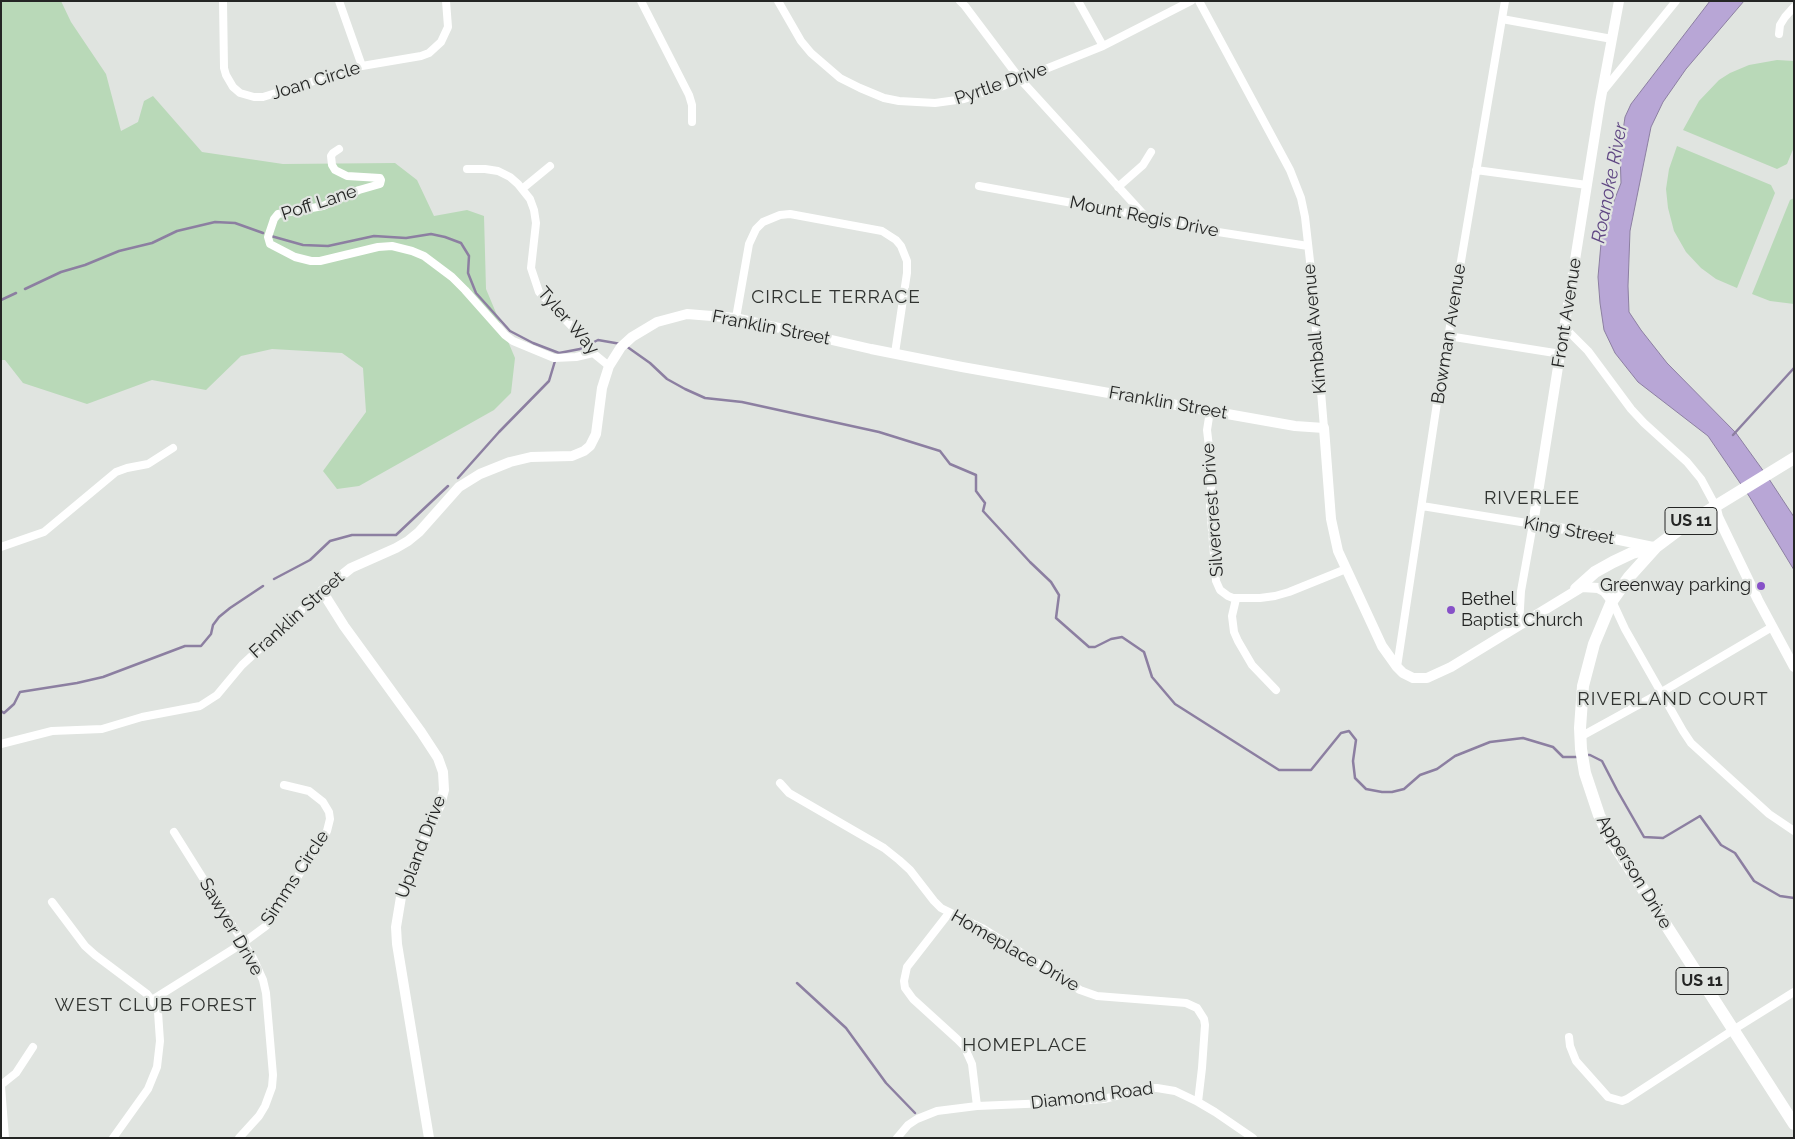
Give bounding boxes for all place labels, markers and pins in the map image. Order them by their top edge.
place label: Greenway parking [1600,575,1751,597]
marker: Greenway parking [1755,580,1767,592]
place label: Bethel Baptist Church [1461,589,1583,632]
marker: Bethel Baptist Church [1445,604,1457,616]

